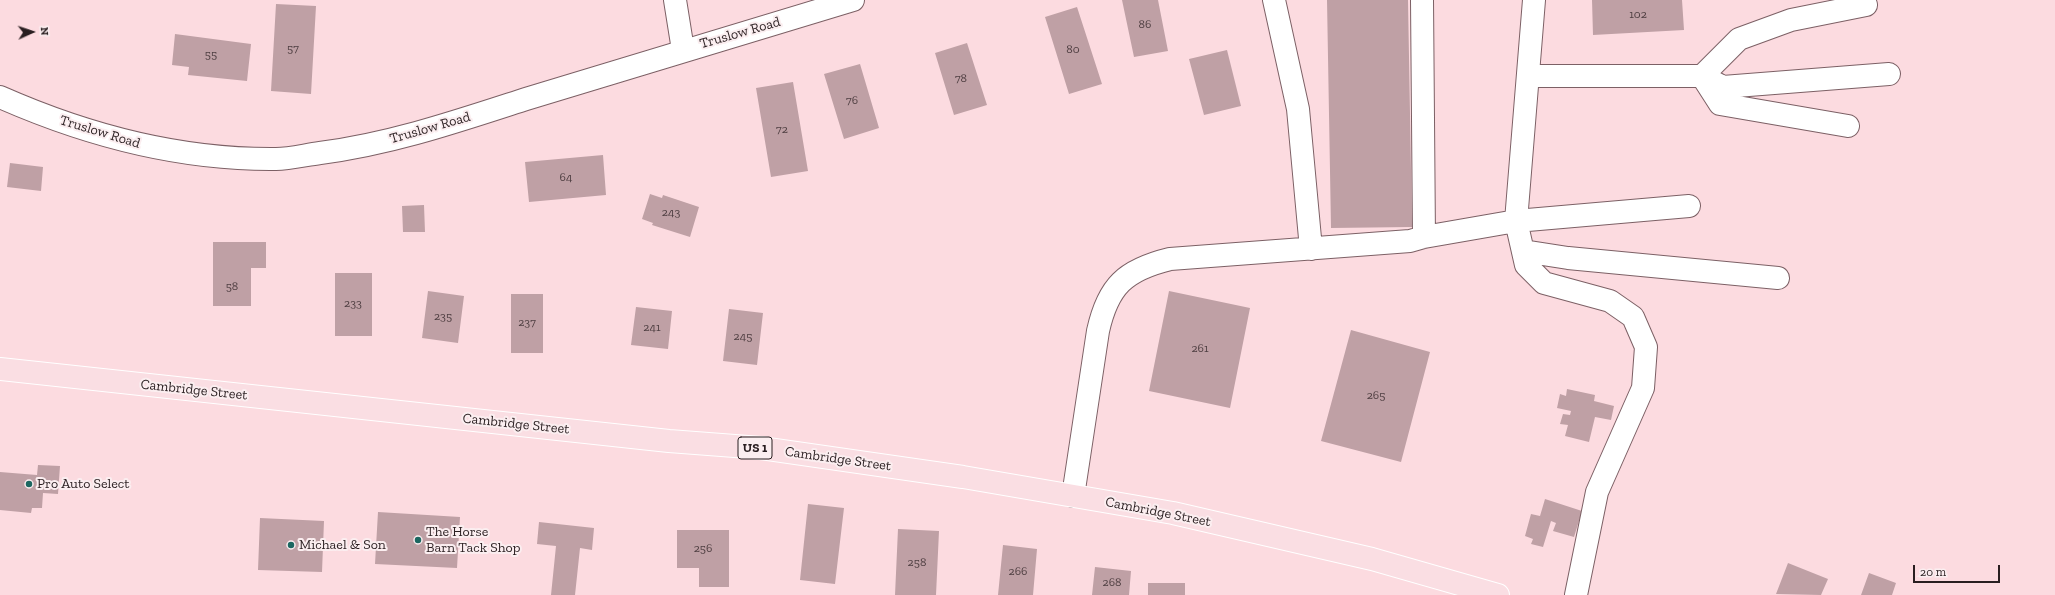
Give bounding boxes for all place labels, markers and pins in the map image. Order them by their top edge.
place label: Pro Auto Select [37,476,130,492]
marker: Pro Auto Select [24,479,34,489]
place label: The Horse Barn Tack Shop [426,524,520,556]
marker: The Horse Barn Tack Shop [413,535,423,545]
place label: Michael & Son [299,537,386,553]
marker: Michael & Son [286,540,296,550]

